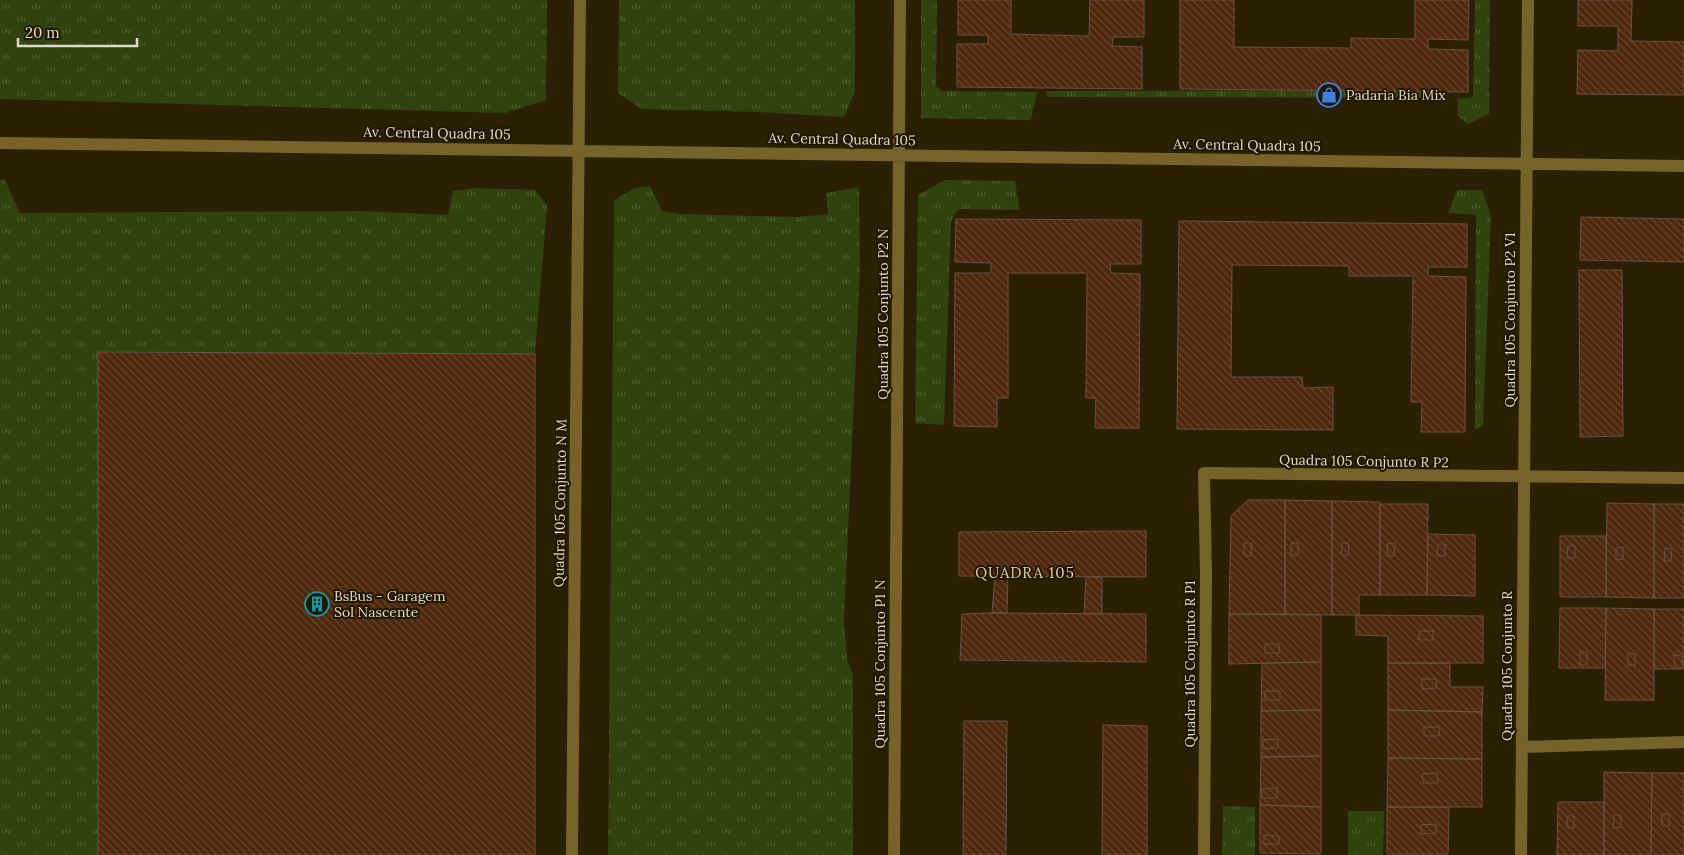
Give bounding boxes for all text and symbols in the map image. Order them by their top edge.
scale bar [18,15,136,47]
text: 20 m [25,23,60,42]
shop icon: Padaria Bia Mix [1316,82,1342,108]
place label: Padaria Bia Mix [1346,86,1446,104]
street label: Av. Central Quadra 105 [362,123,511,143]
street label: Av. Central Quadra 105 [767,129,916,149]
street label: Av. Central Quadra 105 [1172,135,1321,155]
street label: Quadra 105 Conjunto P2 N [874,228,892,400]
street label: Quadra 105 Conjunto P2 V1 [1501,232,1519,408]
street label: Quadra 105 Conjunto N M [550,419,570,587]
street label: Quadra 105 Conjunto R P2 [1279,451,1449,471]
district label: QUADRA 105 [975,563,1075,582]
street label: Quadra 105 Conjunto P1 N [871,579,889,749]
street label: Quadra 105 Conjunto R P1 [1181,580,1199,748]
place label: BsBus - Garagem Sol Nascente [334,587,446,621]
building icon: BsBus - Garagem Sol Nascente [304,591,330,617]
street label: Quadra 105 Conjunto R [1498,591,1516,741]

